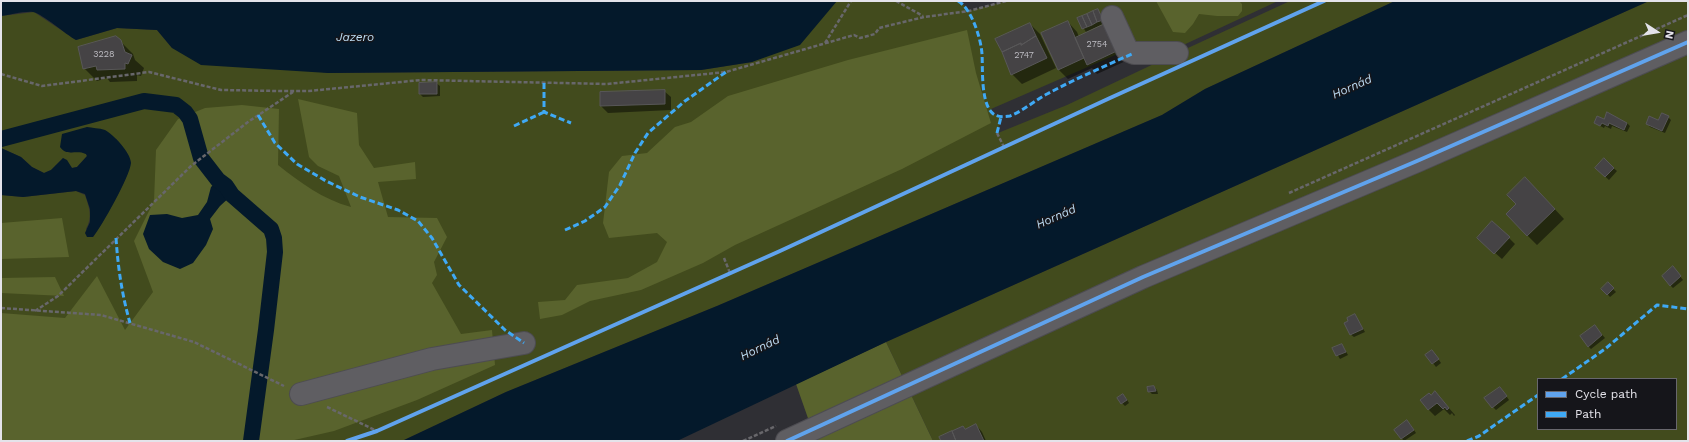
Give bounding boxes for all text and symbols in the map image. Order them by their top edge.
north arrow [1637,12,1677,52]
text: N [1662,29,1676,40]
water label: Jazero [336,30,374,44]
house number: 2754 [1087,39,1107,49]
house number: 3228 [93,49,115,59]
house number: 2747 [1014,50,1034,60]
water label: Hornád [1330,72,1374,102]
water label: Hornád [1034,202,1078,232]
water label: Hornád [738,332,782,364]
legend [1537,378,1677,430]
text: Cycle path [1575,387,1637,401]
text: Path [1575,407,1601,421]

